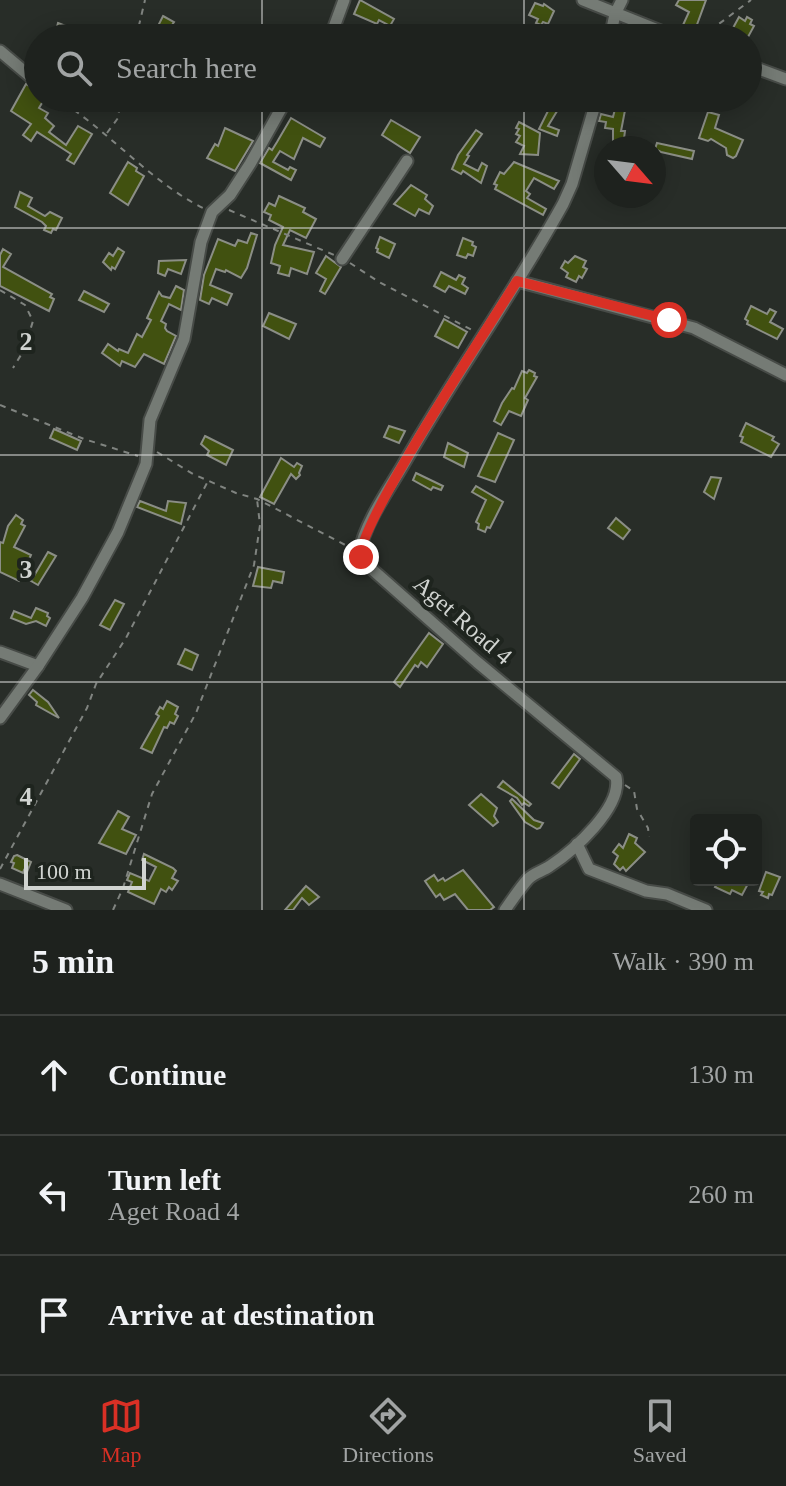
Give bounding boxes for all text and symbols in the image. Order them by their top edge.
search box [24,24,762,112]
icon: search [52,46,96,90]
text: Search here [116,51,257,84]
north arrow [594,136,666,208]
route start [651,302,687,338]
text: 2 [20,327,33,356]
route end [343,539,379,575]
text: 3 [20,555,33,584]
street label: Aget Road 4 [409,570,517,670]
text: 4 [20,782,33,811]
map controls [690,814,762,886]
button: locate [690,814,762,886]
scale bar [24,854,146,890]
text: 100 m [36,859,92,884]
text: 5 min [32,943,114,980]
text: Walk · 390 m [612,947,754,976]
icon: ahead [32,1053,76,1097]
text: Continue [108,1058,226,1091]
text: 130 m [688,1060,754,1089]
text: Turn left [108,1163,221,1196]
icon: left [32,1173,76,1217]
text: 260 m [688,1180,754,1209]
text: Aget Road 4 [108,1197,239,1226]
icon: arrive [32,1293,76,1337]
text: Arrive at destination [108,1298,375,1331]
tab: Map [99,1394,143,1468]
tab: Directions [342,1394,434,1468]
tab: Saved [633,1394,687,1468]

